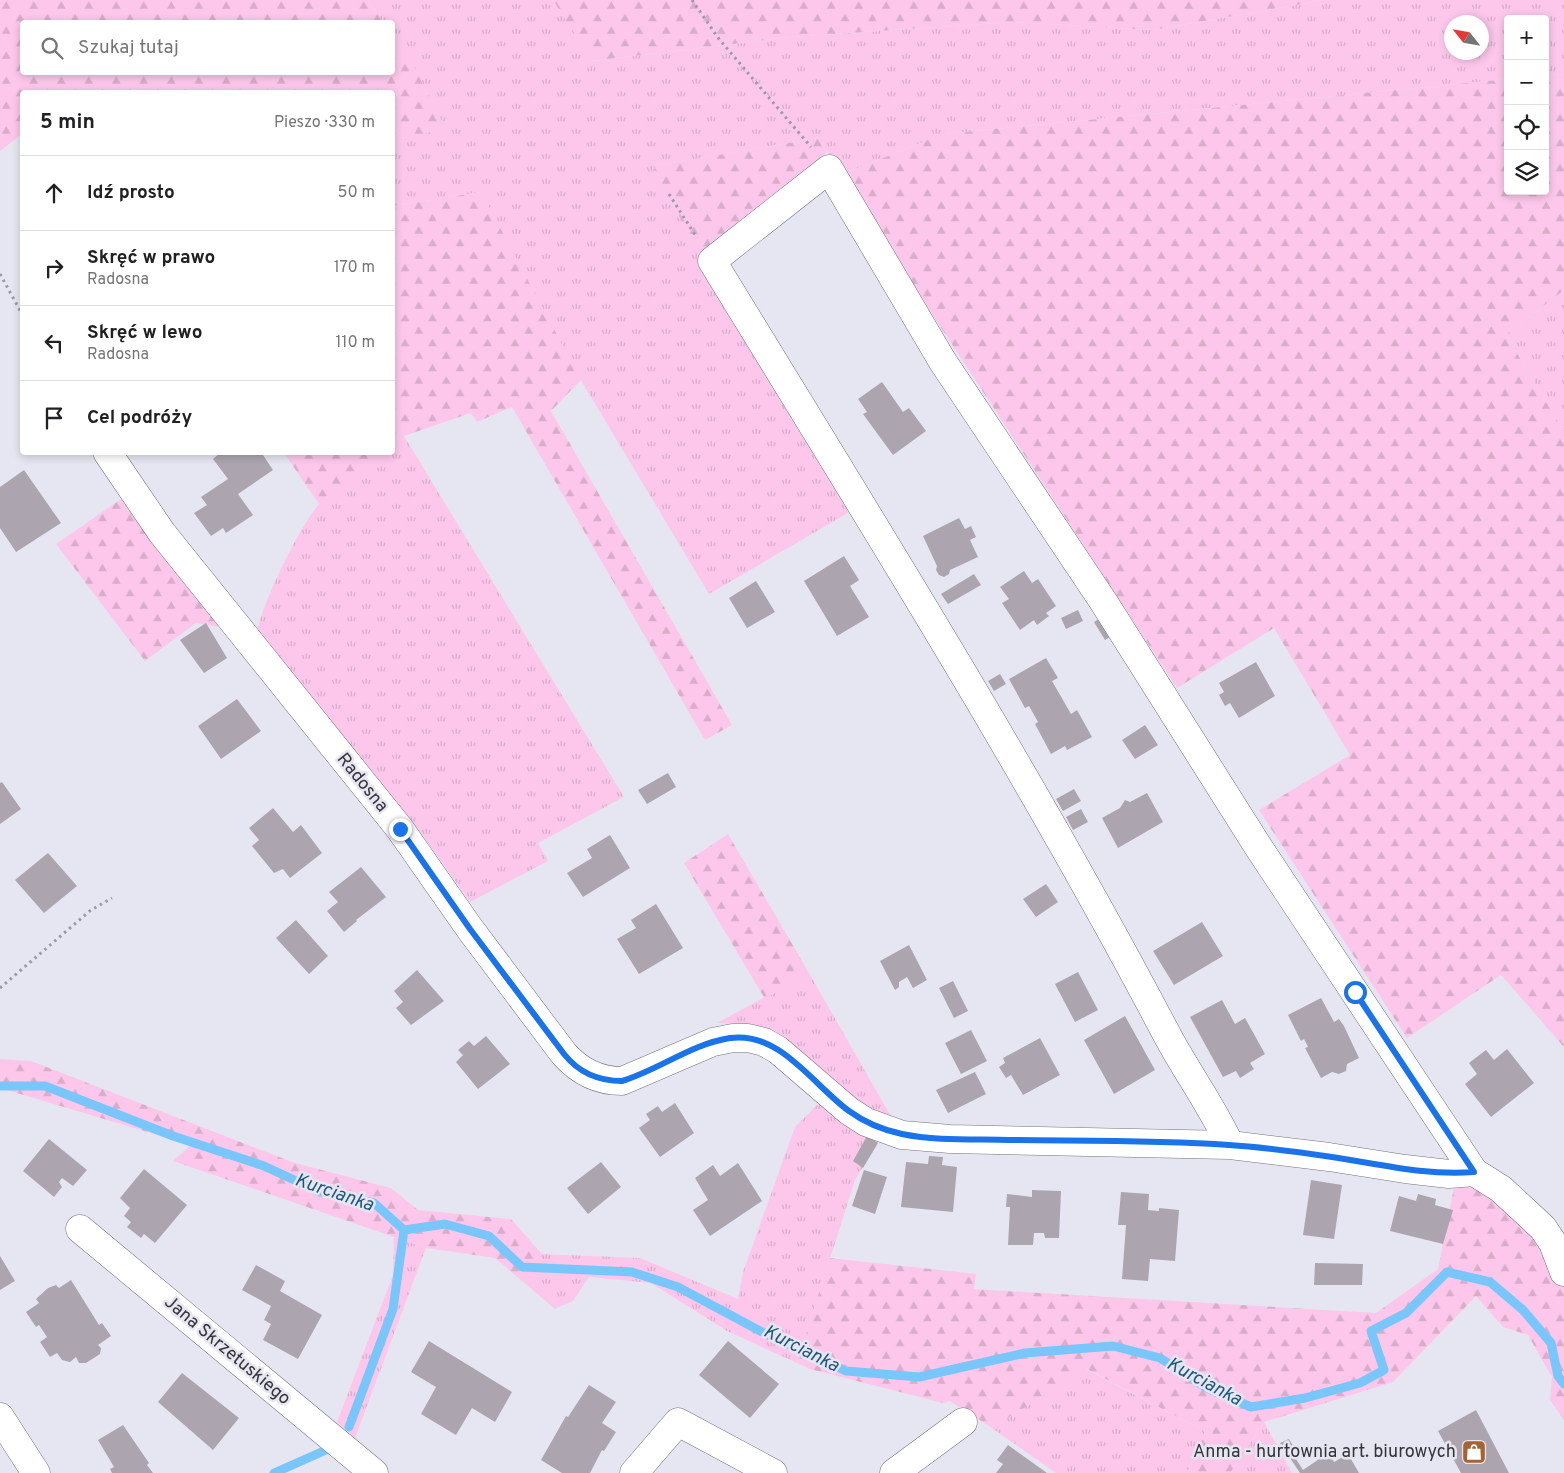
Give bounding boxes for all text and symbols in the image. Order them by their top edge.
north arrow [1444,15,1489,60]
map controls [1504,15,1549,195]
button: + [1504,15,1549,60]
search box [20,20,395,75]
icon: search [38,34,66,62]
text: Szukaj tutaj [78,36,179,60]
button: − [1504,60,1549,105]
button: locate [1504,105,1549,150]
text: 5 min [40,109,95,136]
text: Pieszo · 330 m [274,113,375,133]
button: layers [1504,150,1549,195]
icon: ahead [40,179,68,207]
text: Idź prosto [87,181,175,205]
text: 50 m [338,183,375,203]
text: Skręć w prawo [87,246,215,270]
icon: right [40,254,68,282]
text: 170 m [334,258,375,278]
text: Radosna [87,270,149,290]
text: Skręć w lewo [87,321,202,345]
icon: left [40,329,68,357]
text: 110 m [335,333,375,353]
text: Radosna [87,345,149,365]
icon: arrive [40,404,68,432]
text: Cel podróży [87,406,192,430]
street label: Radosna [331,749,393,817]
route end [389,818,412,841]
route start [1344,981,1367,1004]
water label: Kurcianka [291,1168,377,1218]
street label: Jana Skrzetuskiego [159,1291,295,1411]
water label: Kurcianka [759,1320,843,1378]
water label: Kurcianka [1162,1352,1246,1412]
shop icon: Anma - hurtownia art. biurowych [1461,1439,1487,1465]
place label: Anma - hurtownia art. biurowych [1193,1441,1456,1464]

